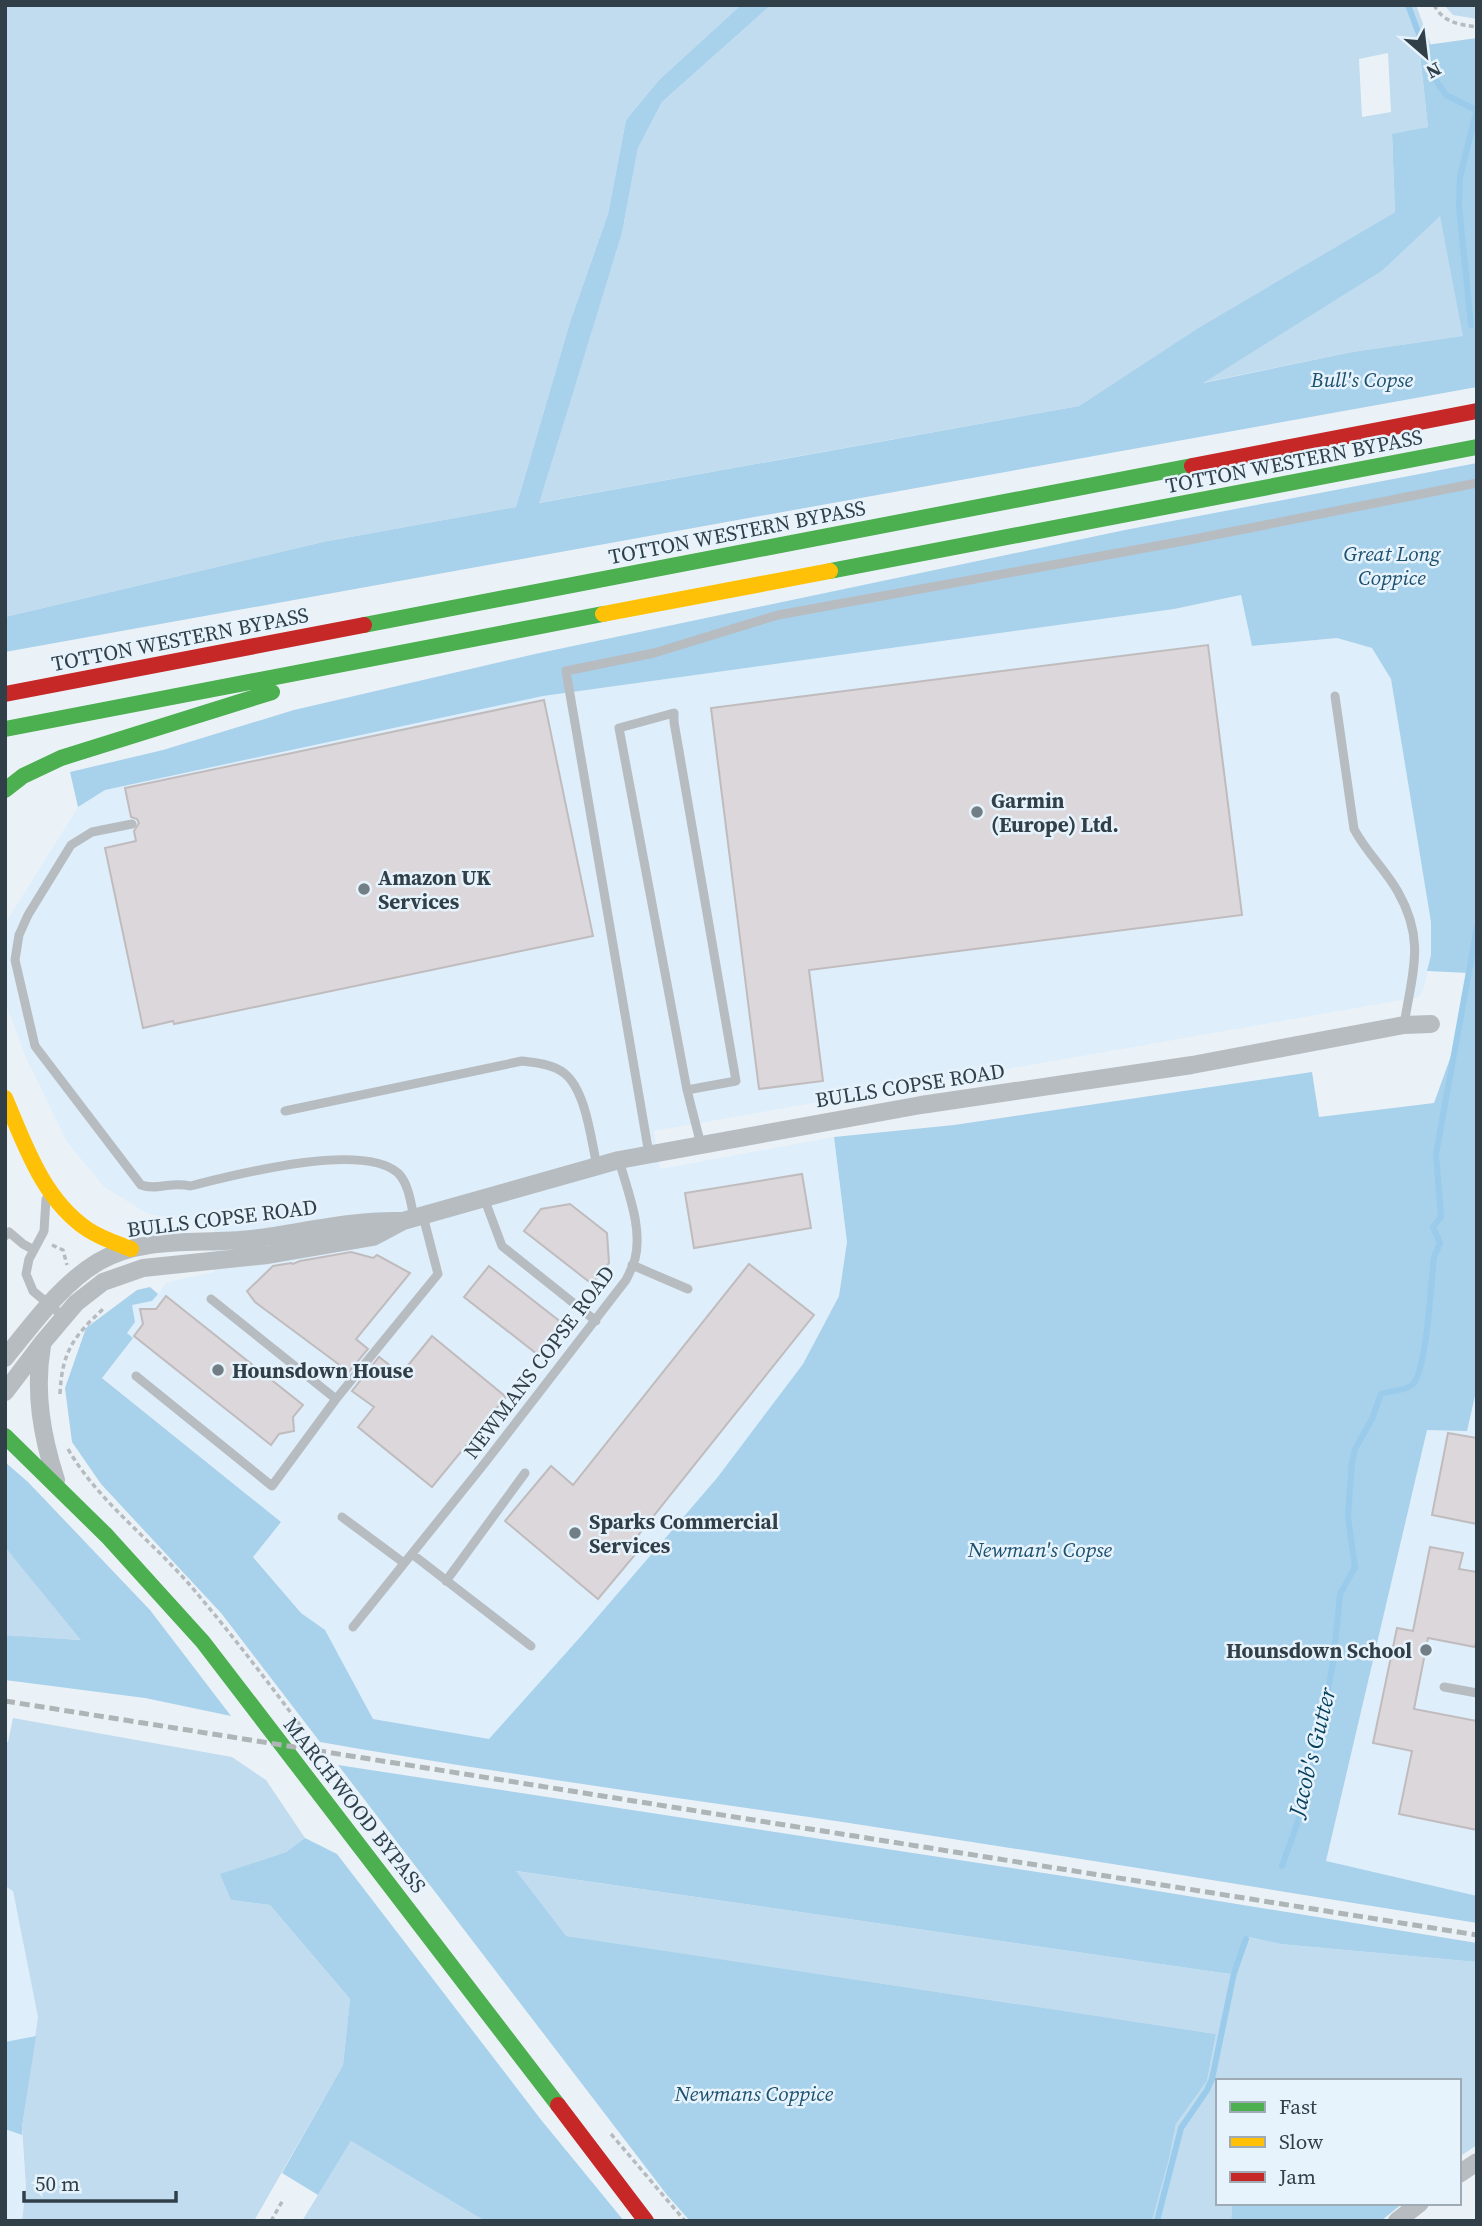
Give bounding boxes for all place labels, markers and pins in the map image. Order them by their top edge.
place label: Garmin (Europe) Ltd. [991,786,1119,839]
marker: Garmin (Europe) Ltd. [969,804,985,820]
place label: Amazon UK Services [378,863,491,916]
marker: Amazon UK Services [356,881,372,897]
place label: Hounsdown House [232,1356,413,1385]
marker: Hounsdown House [210,1362,226,1378]
place label: Sparks Commercial Services [589,1507,779,1560]
marker: Sparks Commercial Services [567,1525,583,1541]
place label: Hounsdown School [1226,1636,1412,1665]
marker: Hounsdown School [1418,1642,1434,1658]

